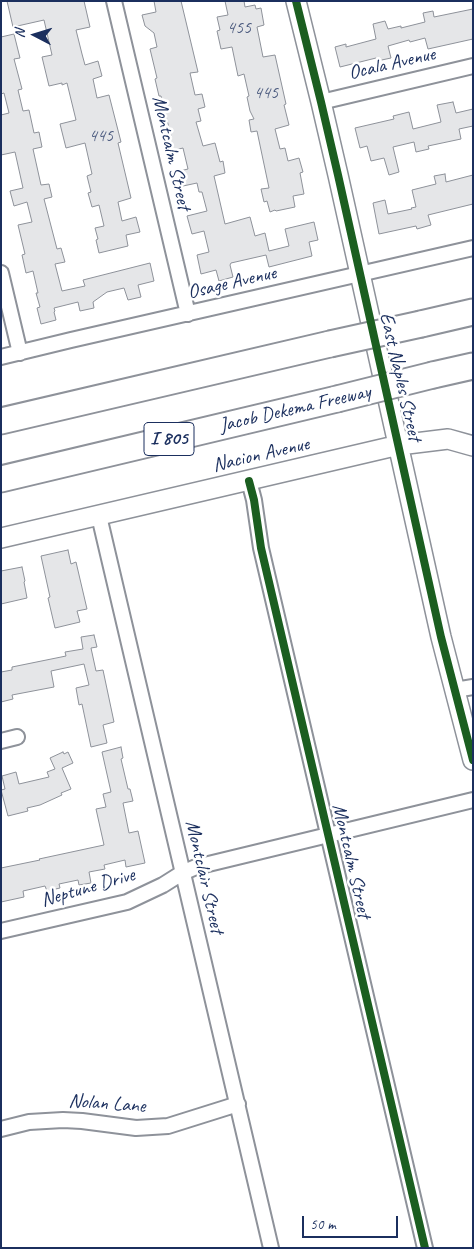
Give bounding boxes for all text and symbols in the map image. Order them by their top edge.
north arrow [10,10,60,60]
house number: 455 [227,17,251,39]
text: N [11,29,28,39]
street label: Ocala Avenue [346,42,438,86]
house number: 445 [254,82,278,104]
street label: Montcalm Street [146,94,196,212]
house number: 445 [89,125,113,147]
street label: Osage Avenue [185,261,279,305]
street label: East Naples Street [374,310,426,444]
street label: Jacob Dekema Freeway [217,380,373,438]
road number: I 805 [144,422,194,456]
street label: Nacion Avenue [210,432,312,478]
street label: Montcalm Street [326,802,376,920]
street label: Montclair Street [179,818,229,936]
street label: Neptune Drive [38,863,138,913]
street label: Nolan Lane [68,1089,146,1119]
scale bar [304,1206,400,1238]
text: 50 m [310,1215,336,1234]

